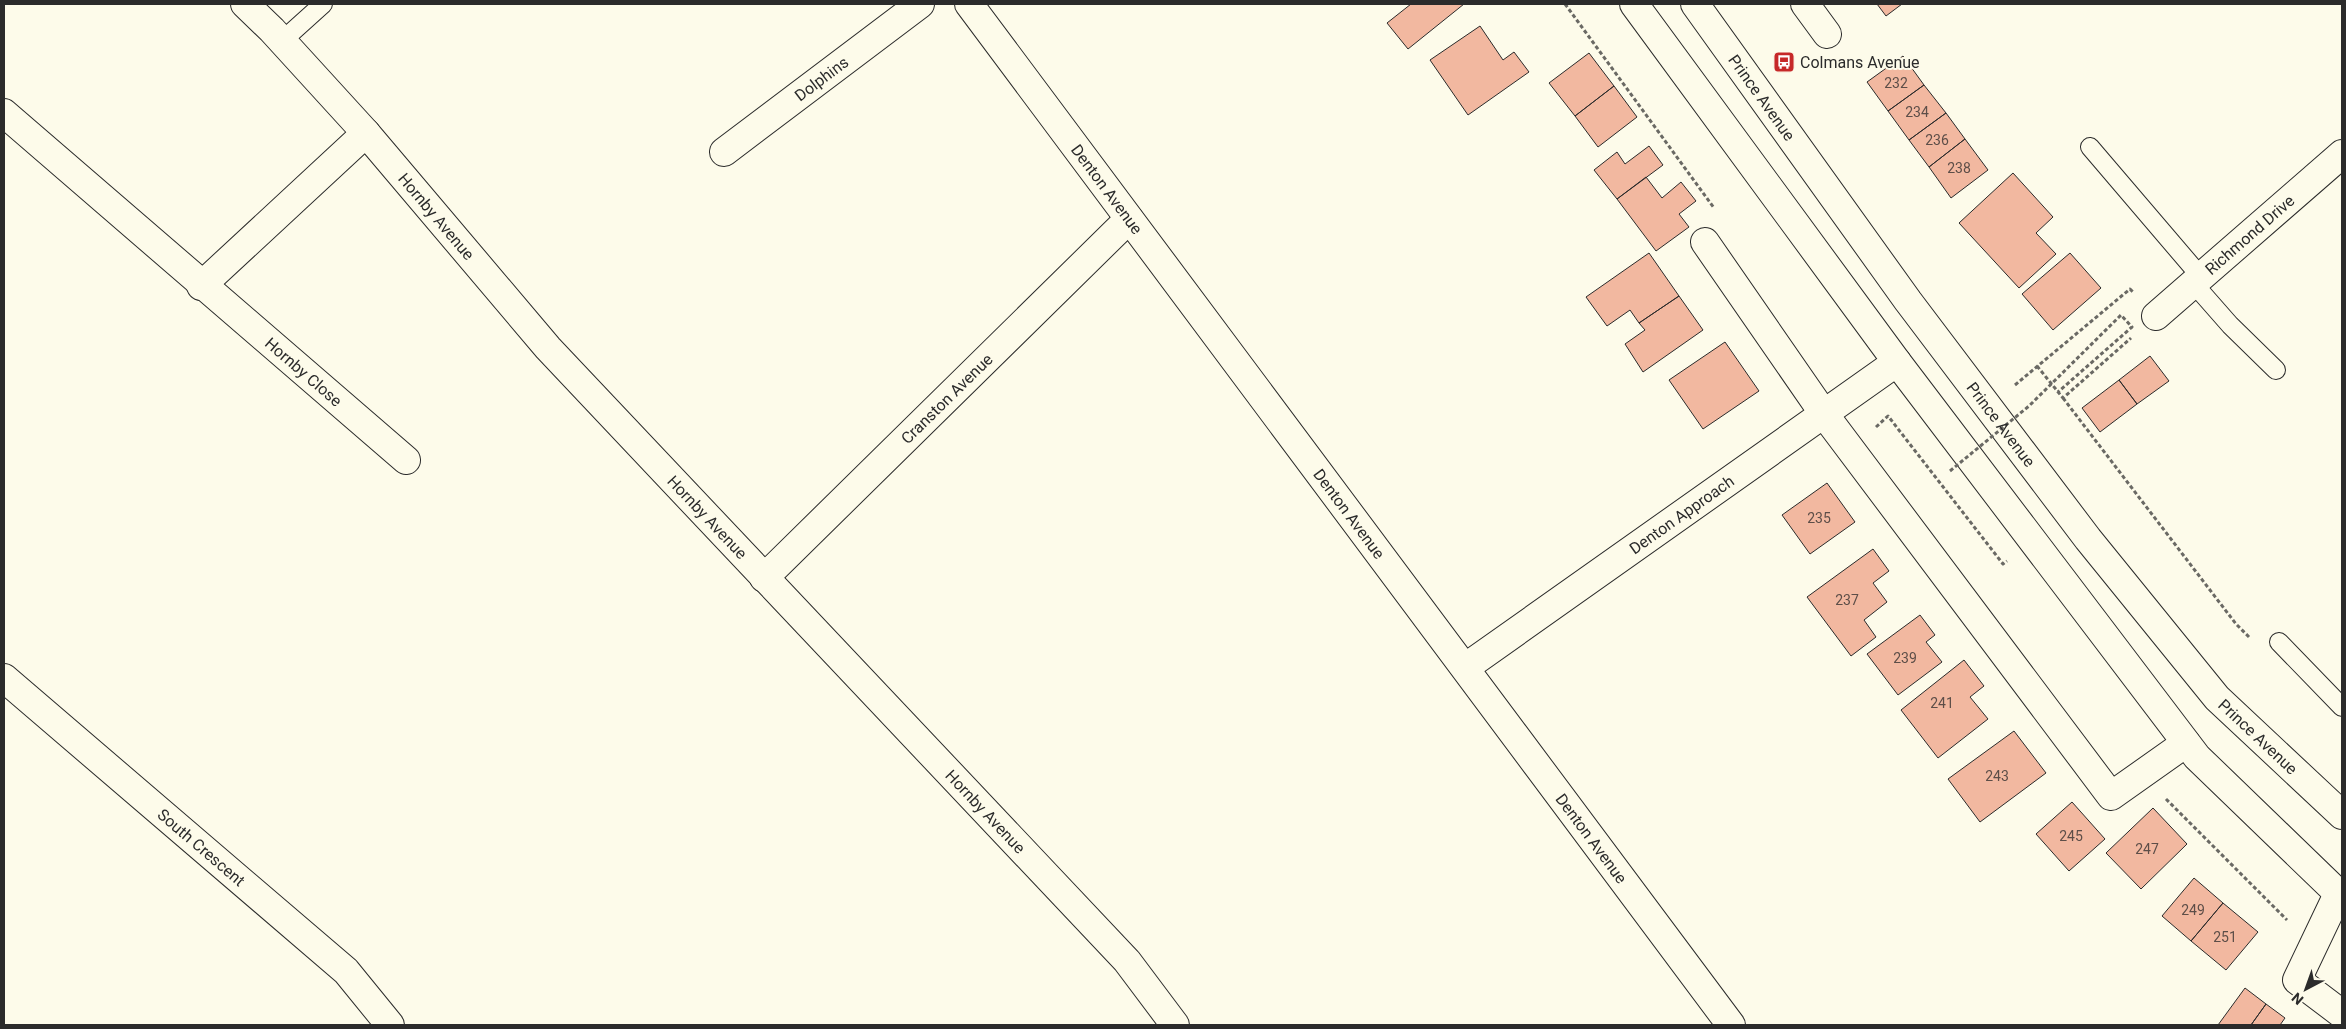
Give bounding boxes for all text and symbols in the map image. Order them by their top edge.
bus stop icon: Colmans Avenue [1772,50,1796,74]
street label: Prince Avenue [1725,51,1799,144]
street label: Dolphins [791,52,852,105]
place label: Colmans Avenue [1800,53,1920,72]
house number: 232 [1884,75,1908,91]
house number: 234 [1905,104,1929,120]
house number: 236 [1925,132,1949,148]
street label: Denton Avenue [1067,140,1147,238]
house number: 238 [1947,160,1971,176]
street label: Hornby Avenue [394,169,478,263]
street label: Richmond Drive [2201,191,2298,278]
street label: Hornby Close [261,333,346,410]
street label: Cranston Avenue [897,349,996,448]
street label: Prince Avenue [1963,378,2039,470]
street label: Denton Avenue [1310,465,1389,562]
street label: Hornby Avenue [664,471,751,563]
street label: Denton Approach [1626,471,1737,558]
house number: 235 [1807,510,1831,526]
house number: 237 [1835,592,1859,608]
house number: 239 [1893,650,1917,666]
house number: 241 [1930,695,1954,711]
street label: Prince Avenue [2215,695,2302,778]
street label: Hornby Avenue [942,766,1030,857]
house number: 243 [1985,768,2009,784]
street label: Denton Avenue [1552,790,1631,887]
street label: South Crescent [154,805,249,890]
house number: 245 [2059,828,2083,844]
house number: 247 [2135,841,2159,857]
house number: 249 [2181,902,2205,918]
house number: 251 [2213,929,2237,945]
north arrow [2281,964,2331,1014]
text: N [2288,990,2306,1008]

